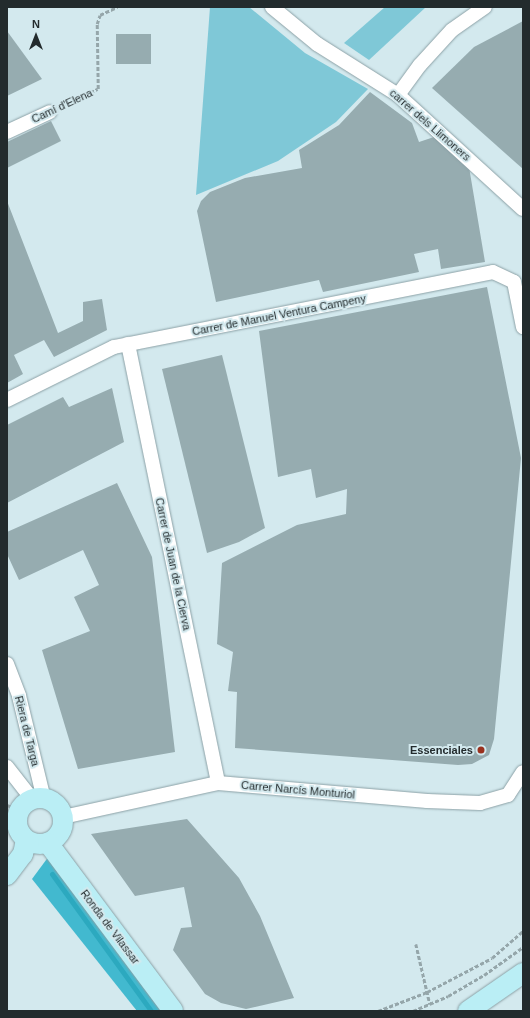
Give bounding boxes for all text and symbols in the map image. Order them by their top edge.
north arrow [16,16,56,56]
text: N [32,18,40,30]
street label: Camí d'Elena [29,86,95,126]
street label: carrer dels Llimoners [387,86,473,164]
street label: Carrer de Manuel Ventura Campeny [191,292,367,338]
street label: Carrer de Juan de la Cierva [152,497,194,631]
street label: Riera de Targa [12,694,42,768]
place label: Essenciales [410,743,473,757]
marker: Essenciales [476,745,486,755]
street label: Carrer Narcís Monturiol [240,778,356,802]
street label: Ronda de Vilassar [78,887,142,967]

